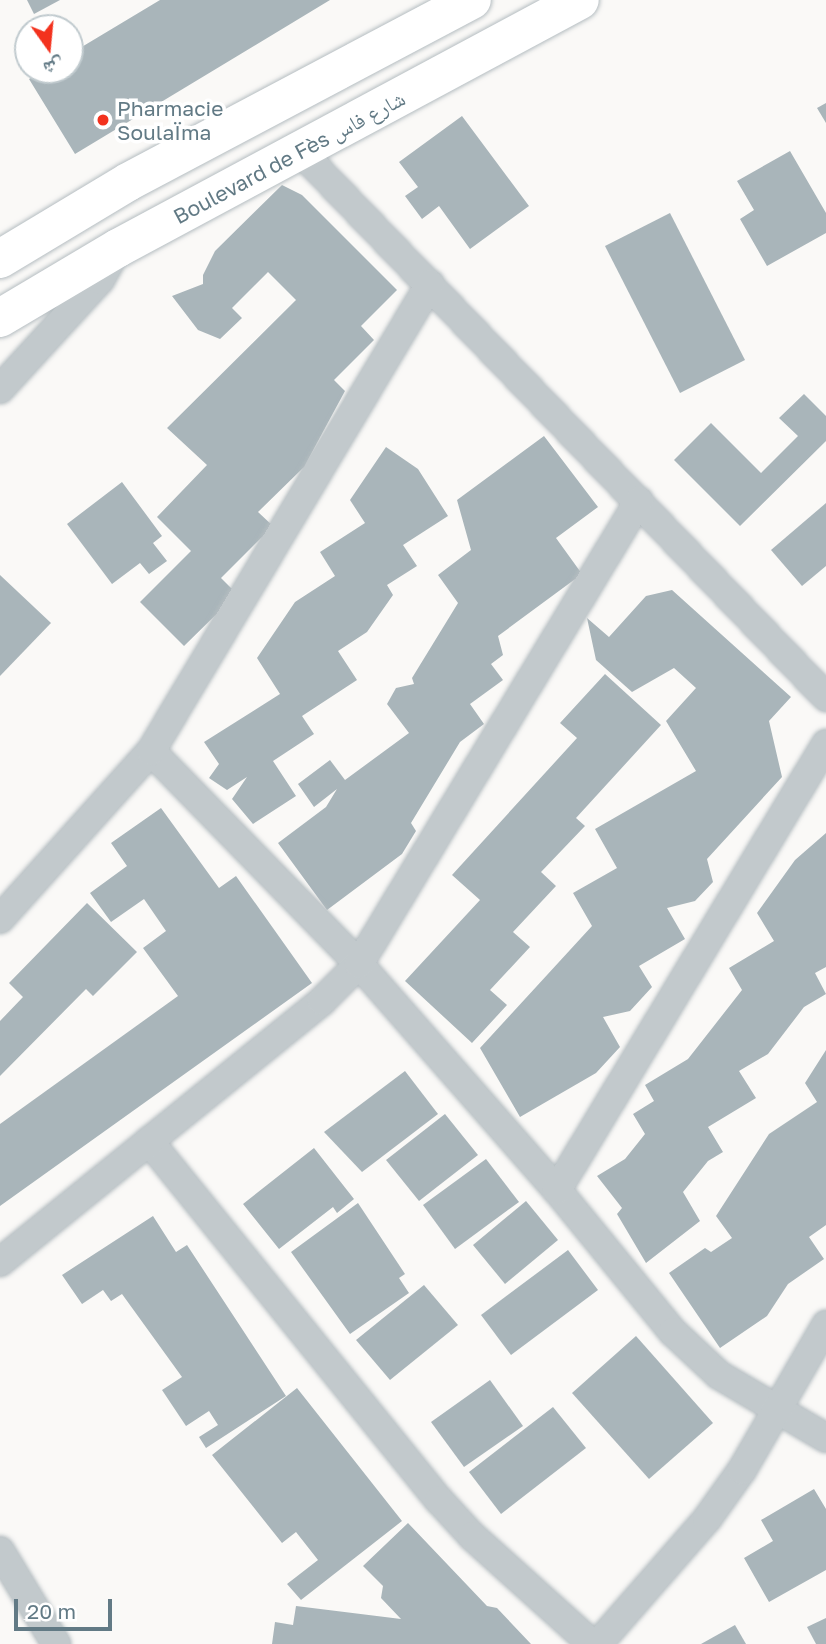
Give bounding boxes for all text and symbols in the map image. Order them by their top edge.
north arrow [14,14,84,84]
text: ش [41,54,67,82]
street label: Boulevard de Fès شارع فاس [169,85,409,229]
place label: Pharmacie SoulaÏma [117,95,223,145]
marker: Pharmacie SoulaÏma [95,112,111,128]
scale bar [18,1584,116,1628]
text: 20 m [27,1598,76,1624]

